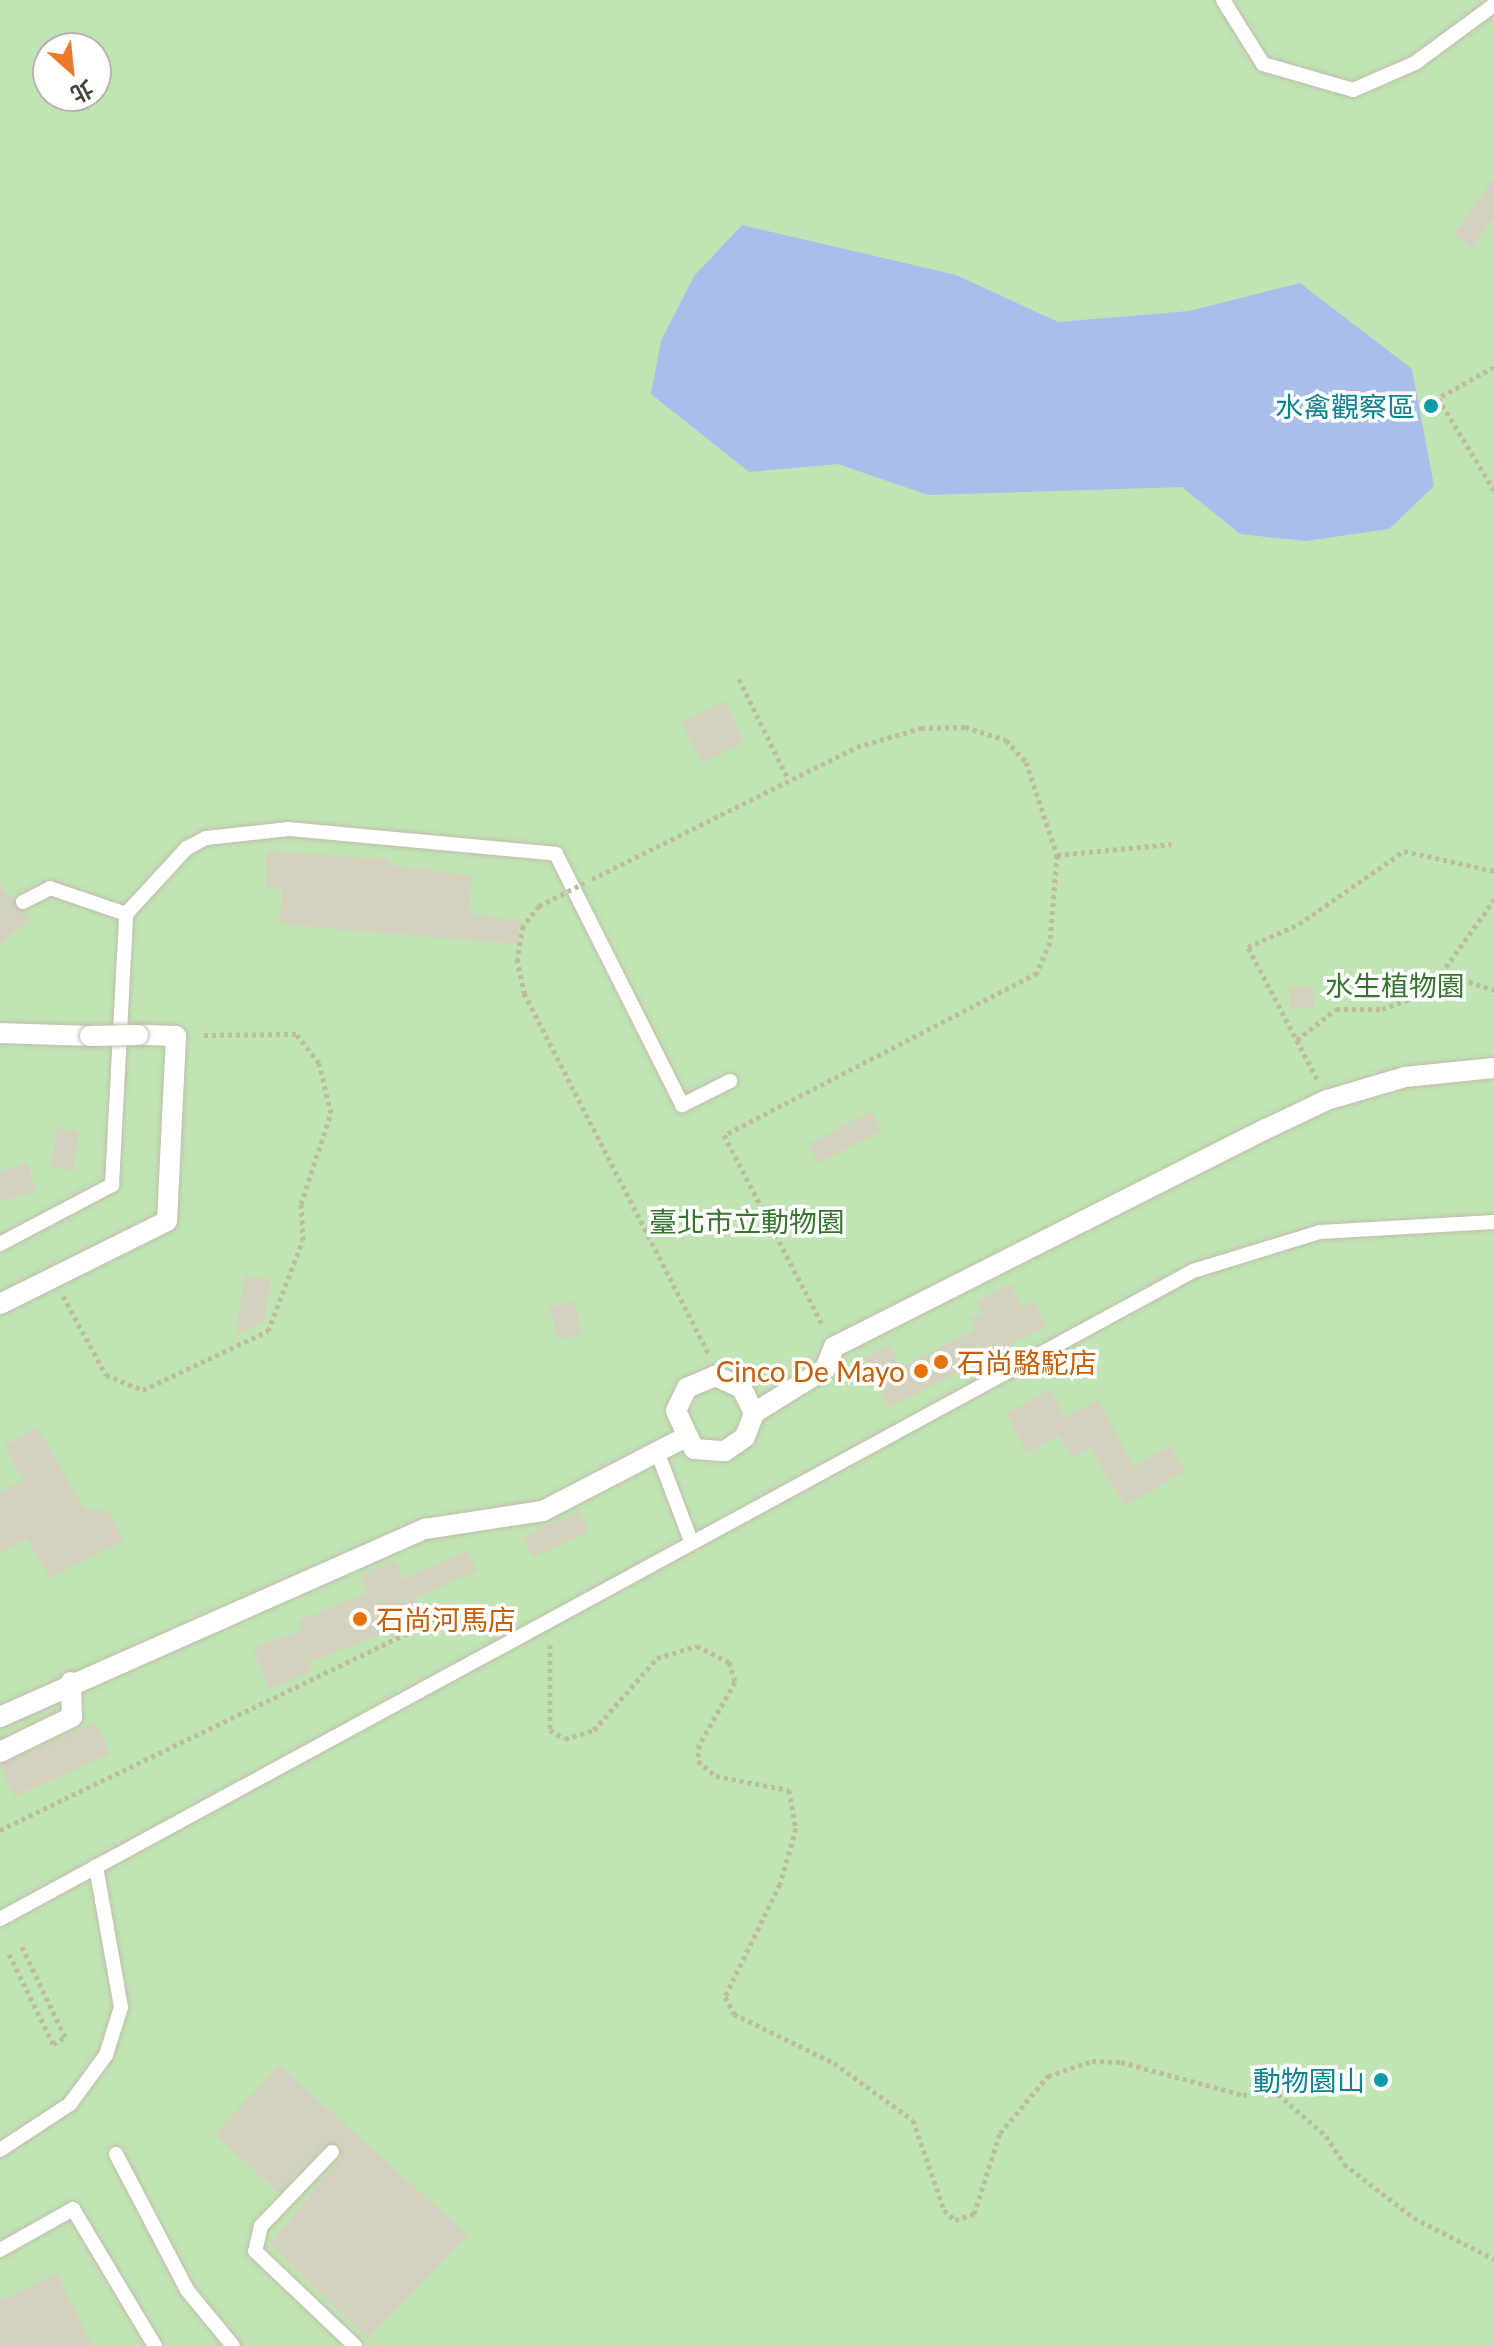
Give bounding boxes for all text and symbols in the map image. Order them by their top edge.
north arrow [32,32,112,112]
text: 北 [66,75,98,109]
place label: 水禽觀察區 [1275,389,1415,423]
marker: 水禽觀察區 [1422,397,1440,415]
park label: 水生植物園 [1325,968,1465,1002]
park label: 臺北市立動物園 [649,1204,845,1238]
place label: 石尚駱駝店 [957,1345,1097,1379]
marker: 石尚駱駝店 [932,1353,950,1371]
place label: Cinco De Mayo [716,1354,905,1388]
marker: Cinco De Mayo [912,1362,930,1380]
place label: 石尚河馬店 [376,1602,516,1636]
marker: 石尚河馬店 [351,1610,369,1628]
place label: 動物園山 [1253,2063,1365,2097]
marker: 動物園山 [1372,2071,1390,2089]

